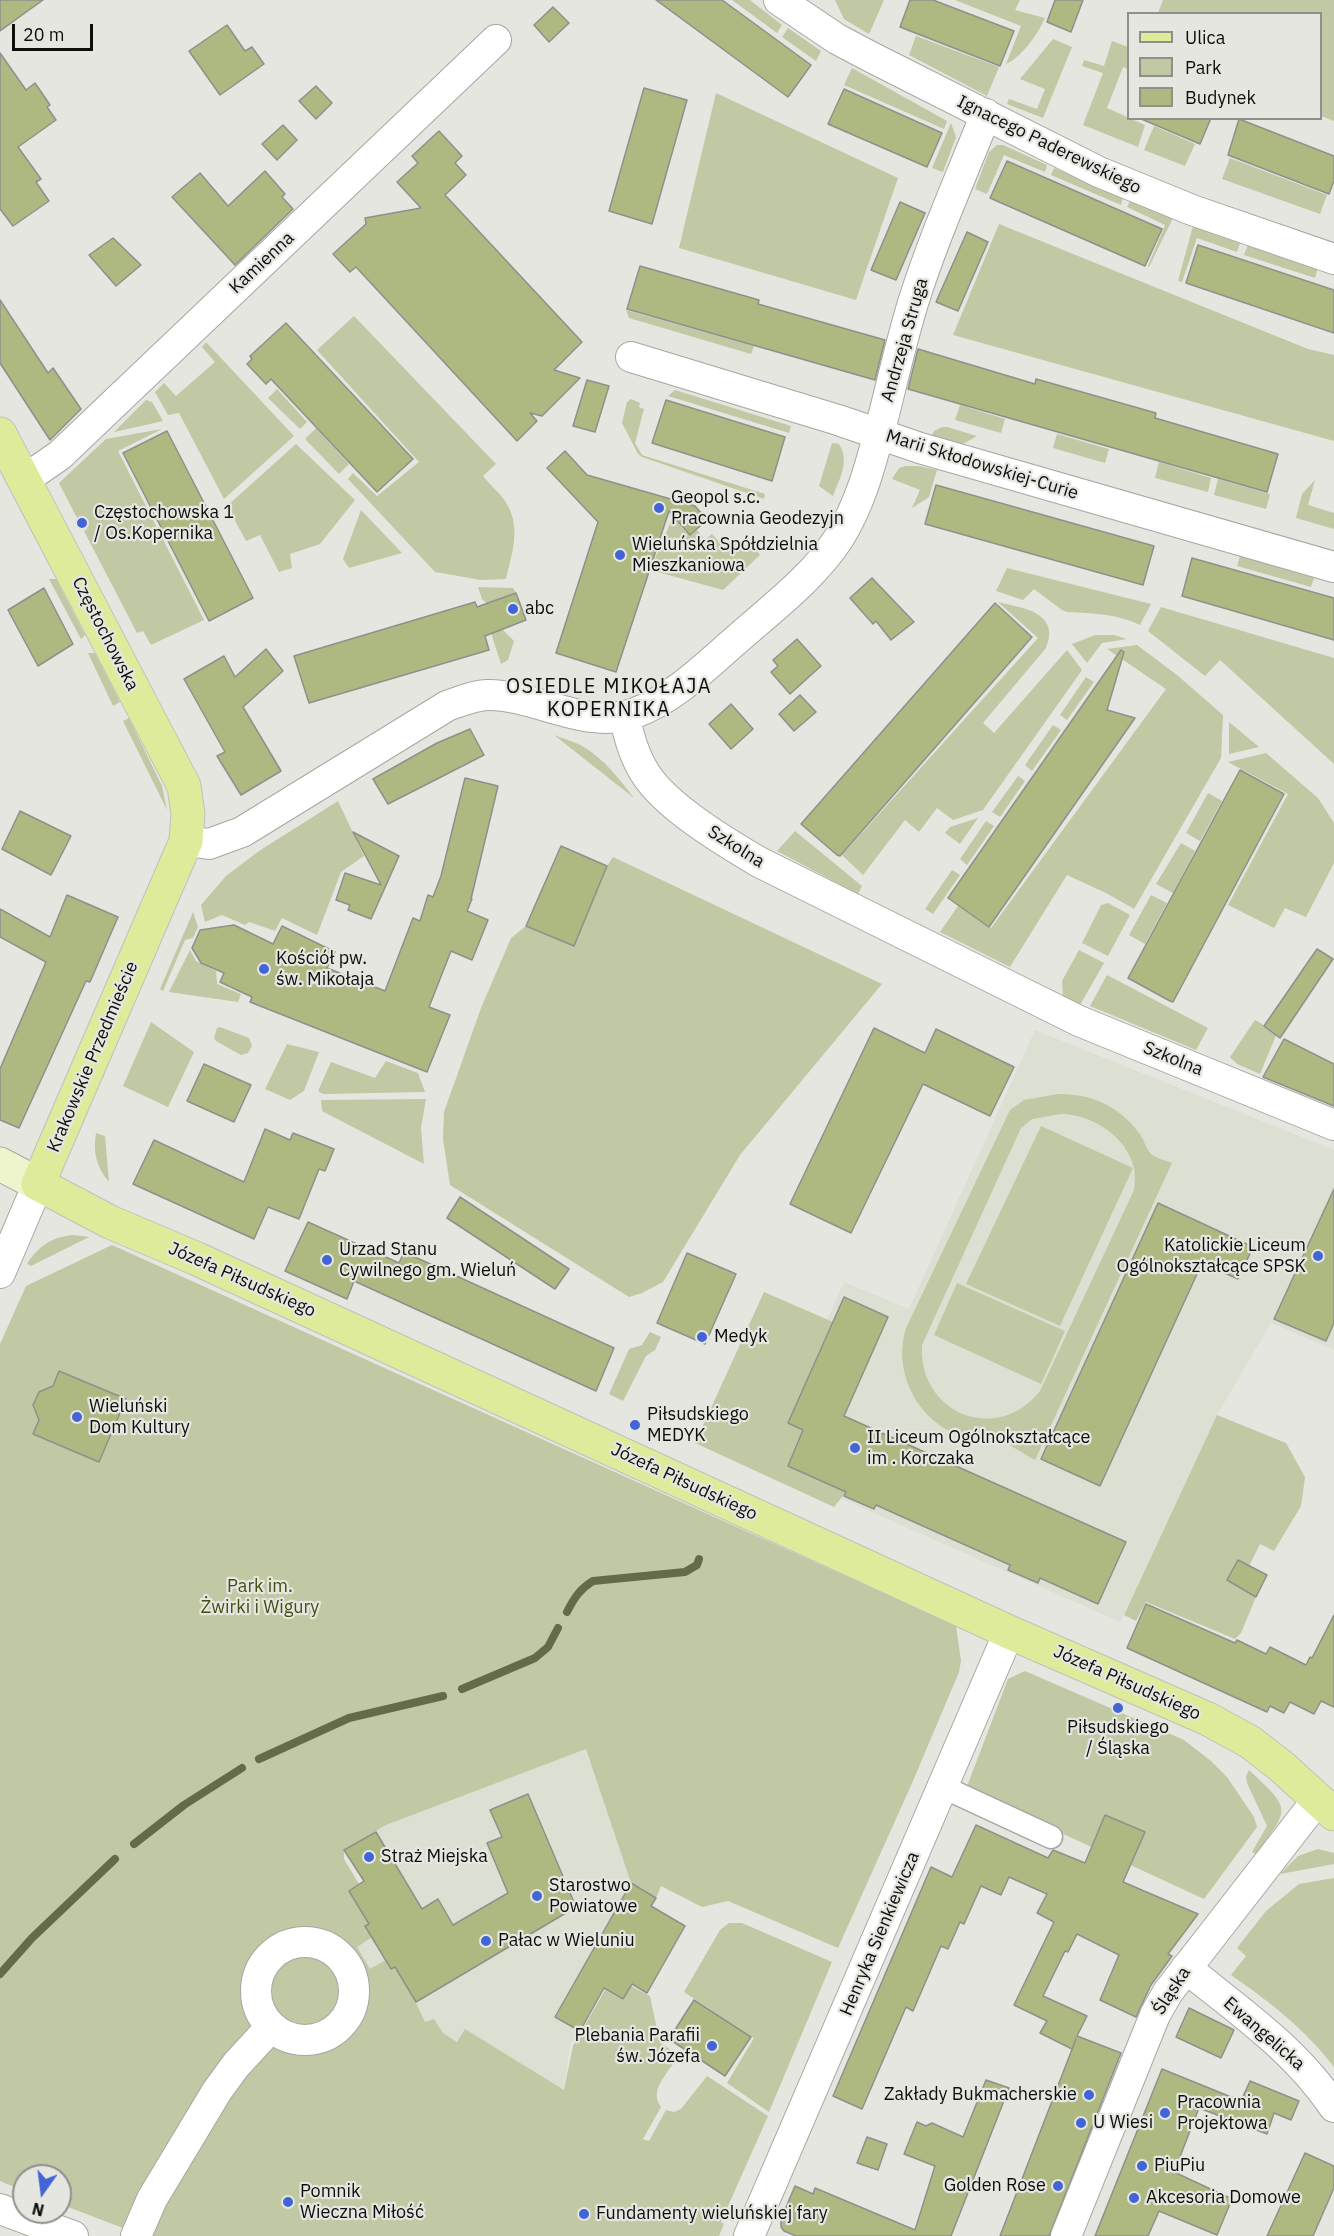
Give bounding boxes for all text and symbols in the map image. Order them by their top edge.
scale bar [15,12,96,50]
legend [1127,12,1322,120]
text: 20 m [23,23,65,46]
text: Ulica [1185,26,1225,49]
text: Park [1185,56,1221,79]
text: Budynek [1185,86,1256,109]
street label: Ignacego Paderewskiego [954,91,1144,199]
street label: Kamienna [225,228,299,298]
street label: Andrzeja Struga [877,276,933,404]
street label: Marii Skłodowskiej-Curie [883,425,1081,505]
place label: Geopol s.c. Pracownia Geodezyjn [671,487,844,530]
marker: Geopol s.c. Pracownia Geodezyjn [652,501,666,515]
place label: Częstochowska 1 / Os.Kopernika [94,502,234,544]
marker: Częstochowska 1 / Os.Kopernika [75,516,89,530]
place label: Wieluńska Spółdzielnia Mieszkaniowa [632,534,818,576]
marker: Wieluńska Spółdzielnia Mieszkaniowa [613,548,627,562]
street label: Częstochowska [67,573,143,695]
place label: abc [525,598,554,620]
marker: abc [506,602,520,616]
district label: OSIEDLE MIKOŁAJA KOPERNIKA [506,675,712,722]
street label: Szkolna [704,821,768,873]
place label: Kościół pw. św. Mikołaja [276,948,374,990]
street label: Krakowskie Przedmieście [43,958,143,1156]
marker: Kościół pw. św. Mikołaja [257,962,271,976]
street label: Szkolna [1140,1037,1206,1081]
place label: Katolickie Liceum Ogólnokształcące SPSK [1116,1235,1306,1278]
street label: Józefa Piłsudskiego [165,1238,319,1322]
place label: Urzad Stanu Cywilnego gm. Wieluń [339,1239,516,1282]
marker: Katolickie Liceum Ogólnokształcące SPSK [1311,1249,1325,1263]
marker: Urzad Stanu Cywilnego gm. Wieluń [320,1253,334,1267]
place label: Medyk [714,1326,767,1348]
marker: Medyk [695,1330,709,1344]
place label: Wieluński Dom Kultury [89,1396,190,1438]
place label: Piłsudskiego MEDYK [647,1404,749,1446]
marker: Wieluński Dom Kultury [70,1410,84,1424]
marker: Piłsudskiego MEDYK [628,1418,642,1432]
place label: II Liceum Ogólnokształcące im . Korczaka [867,1427,1090,1470]
street label: Józefa Piłsudskiego [607,1439,761,1525]
marker: II Liceum Ogólnokształcące im . Korczaka [848,1441,862,1455]
park label: Park im. Żwirki i Wigury [201,1576,319,1618]
street label: Józefa Piłsudskiego [1050,1641,1204,1725]
marker: Piłsudskiego / Śląska [1111,1701,1125,1715]
place label: Piłsudskiego / Śląska [1067,1717,1169,1760]
place label: Straż Miejska [381,1846,488,1868]
street label: Henryka Sienkiewicza [836,1849,924,2019]
marker: Straż Miejska [362,1850,376,1864]
place label: Starostwo Powiatowe [549,1875,637,1918]
marker: Starostwo Powiatowe [530,1889,544,1903]
place label: Pałac w Wieluniu [498,1930,635,1952]
marker: Pałac w Wieluniu [479,1934,493,1948]
street label: Śląska [1149,1963,1195,2019]
street label: Ewangelicka [1219,1993,1309,2075]
place label: Plebania Parafii św. Józefa [574,2025,700,2068]
marker: Plebania Parafii św. Józefa [705,2039,719,2053]
place label: Zakłady Bukmacherskie [884,2084,1077,2106]
marker: Zakłady Bukmacherskie [1082,2088,1096,2102]
place label: Pracownia Projektowa [1177,2092,1268,2134]
marker: Pracownia Projektowa [1158,2106,1172,2120]
place label: U Wiesi [1093,2112,1153,2134]
marker: U Wiesi [1074,2116,1088,2130]
place label: PiuPiu [1154,2155,1205,2177]
marker: PiuPiu [1135,2159,1149,2173]
north arrow [12,2164,72,2224]
place label: Golden Rose [944,2175,1046,2197]
marker: Golden Rose [1051,2179,1065,2193]
place label: Pomnik Wieczna Miłość [300,2181,424,2224]
place label: Akcesoria Domowe [1146,2187,1301,2209]
marker: Akcesoria Domowe [1127,2191,1141,2205]
marker: Pomnik Wieczna Miłość [281,2195,295,2209]
text: N [30,2198,46,2221]
place label: Fundamenty wieluńskiej fary [596,2203,828,2225]
marker: Fundamenty wieluńskiej fary [577,2207,591,2221]

